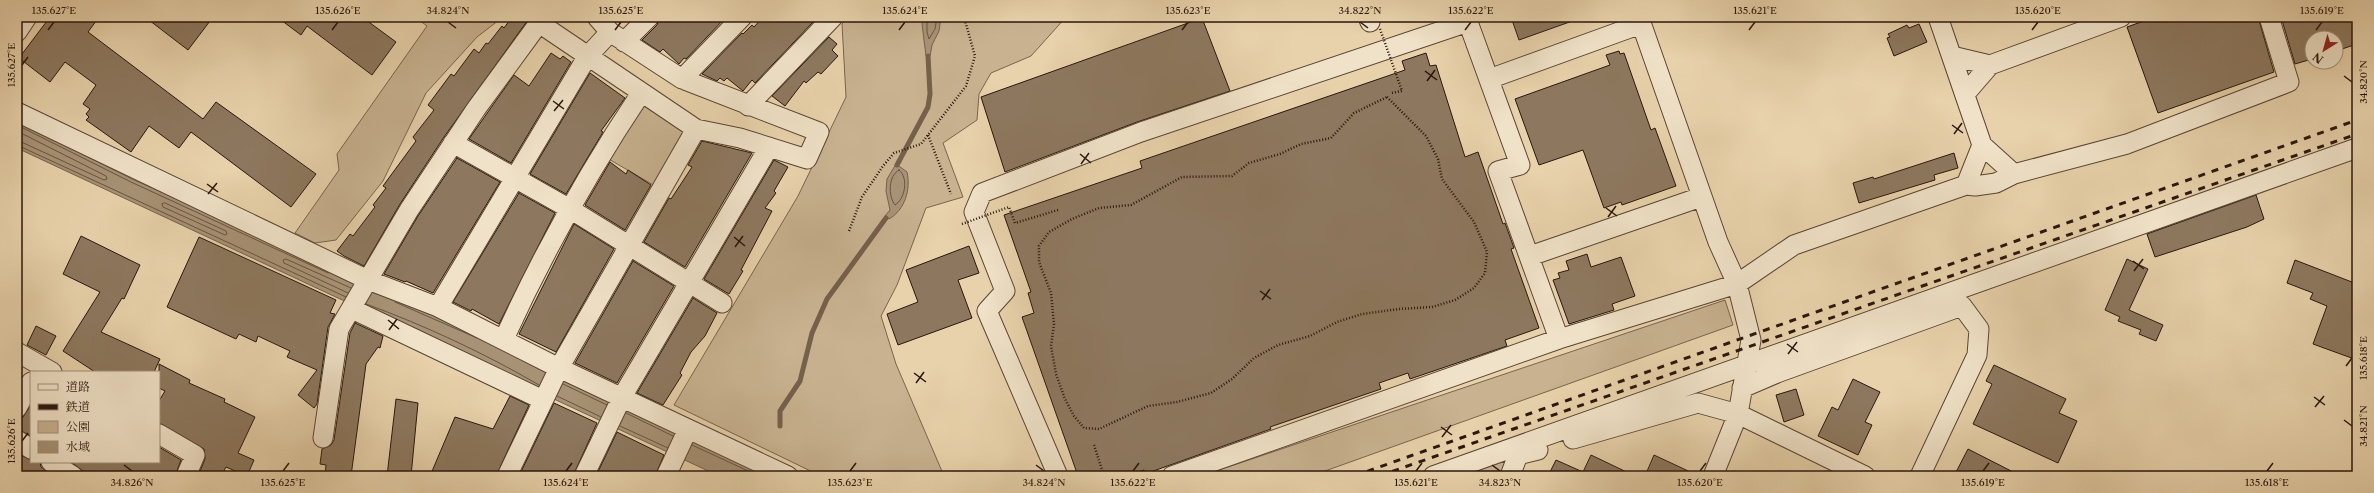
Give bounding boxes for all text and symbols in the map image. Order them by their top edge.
text: 135.627°E [32,4,76,17]
text: 135.626°E [315,4,361,17]
text: 34.824°N [427,4,469,17]
text: 135.625°E [598,4,644,17]
text: 135.624°E [882,4,928,17]
text: 135.623°E [1165,4,1211,17]
text: 34.822°N [1339,4,1381,17]
text: 135.622°E [1448,4,1494,17]
text: 135.621°E [1733,4,1777,17]
text: 135.620°E [2015,4,2061,17]
text: 135.619°E [2300,4,2344,17]
north arrow [2304,30,2344,70]
text: 135.627°E [5,43,18,87]
text: N [2310,49,2326,66]
text: 34.820°N [2357,60,2370,104]
text: 135.618°E [2357,336,2370,380]
legend [30,371,160,463]
text: 道路 [66,379,90,394]
text: 鉄道 [65,399,90,414]
text: 34.821°N [2357,405,2370,447]
text: 135.626°E [5,418,18,464]
text: 公園 [66,419,90,434]
text: 水域 [66,439,90,454]
text: 34.826°N [111,476,153,489]
text: 135.625°E [260,476,306,489]
text: 135.624°E [543,476,589,489]
text: 135.623°E [827,476,873,489]
text: 34.824°N [1023,476,1065,489]
text: 135.622°E [1110,476,1156,489]
text: 135.621°E [1394,476,1438,489]
text: 34.823°N [1479,476,1521,489]
text: 135.620°E [1677,476,1723,489]
text: 135.619°E [1961,476,2005,489]
text: 135.618°E [2245,476,2289,489]

